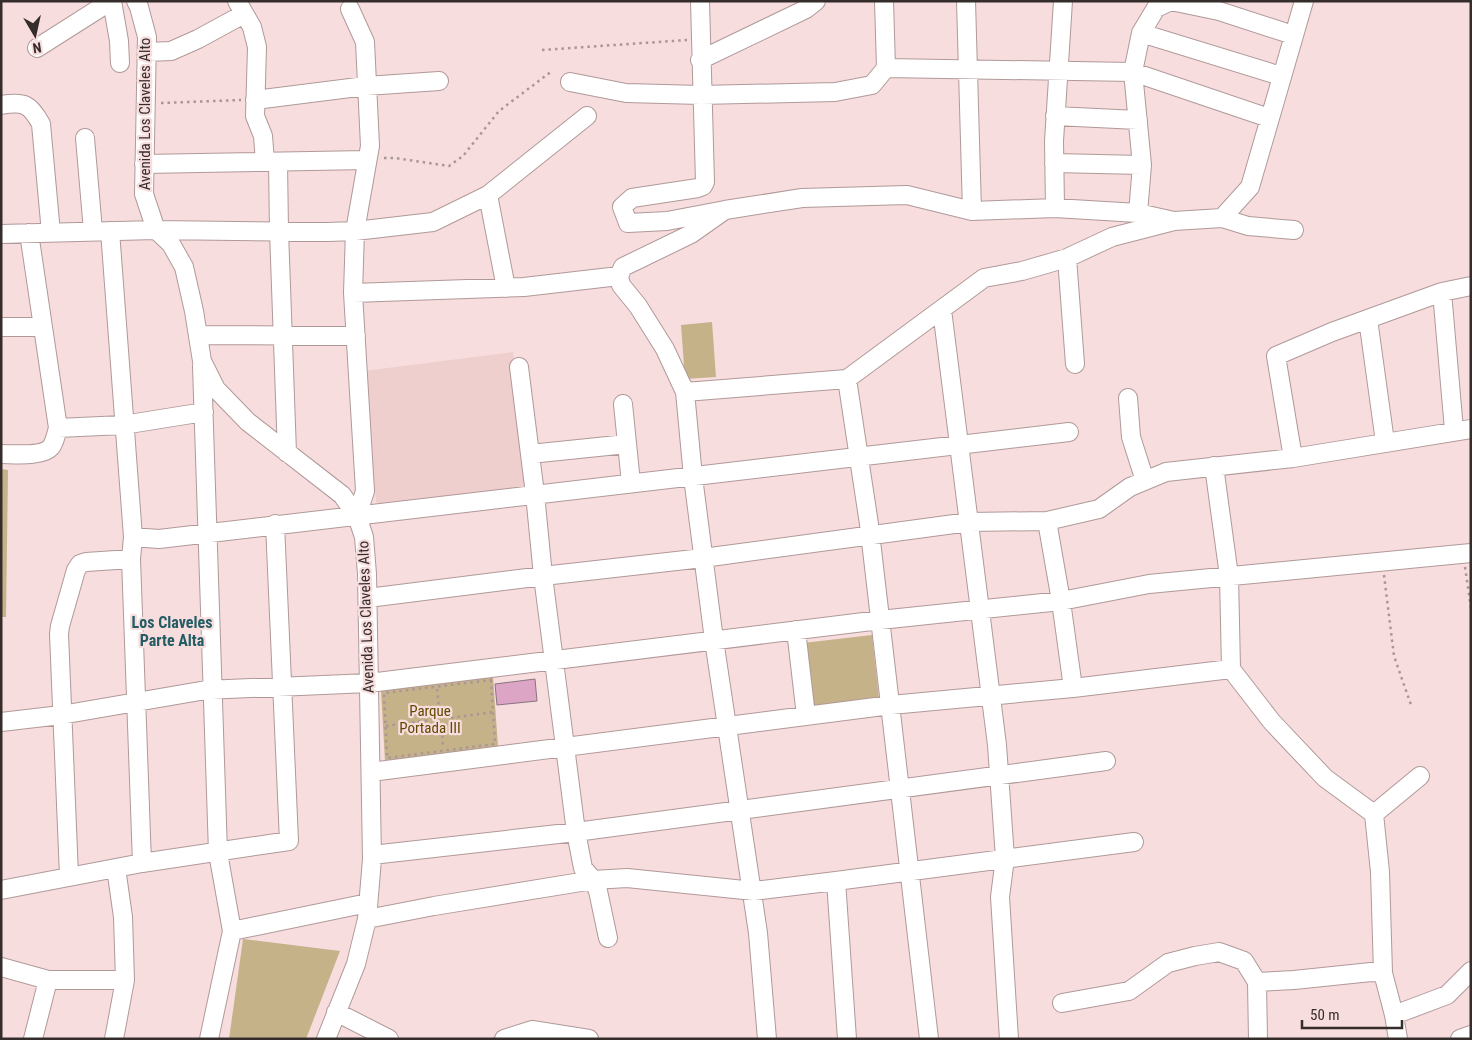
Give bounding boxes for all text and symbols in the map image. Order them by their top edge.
north arrow [10,10,60,60]
street label: Avenida Los Claveles Alto [136,38,154,190]
text: N [32,39,43,56]
street label: Avenida Los Claveles Alto [354,541,378,693]
district label: Los Claveles Parte Alta [132,613,212,650]
park label: Parque Portada III [399,702,461,737]
scale bar [1302,998,1402,1030]
text: 50 m [1310,1006,1340,1024]

